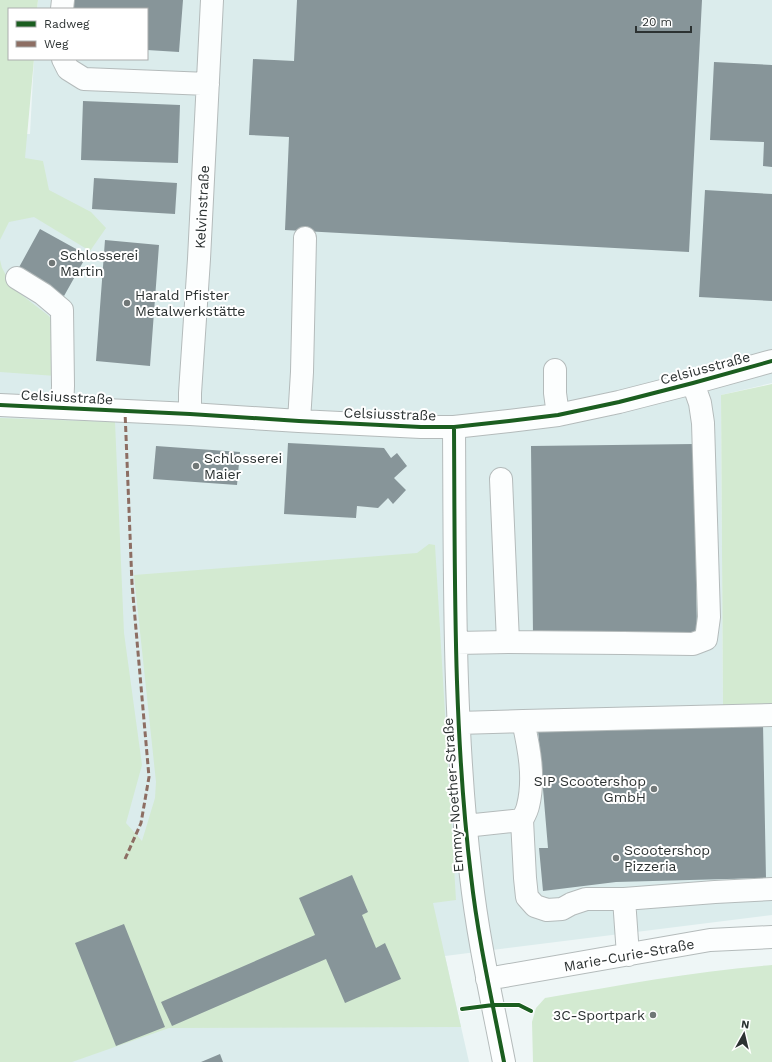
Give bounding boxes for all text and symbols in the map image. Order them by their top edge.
legend [8,8,148,60]
scale bar [636,8,691,34]
text: 20 m [642,15,672,29]
text: Radweg [44,17,90,31]
text: Weg [44,37,69,51]
street label: Kelvinstraße [192,165,212,249]
place label: Schlosserei Martin [60,247,138,279]
marker: Schlosserei Martin [47,258,57,268]
place label: Harald Pfister Metalwerkstätte [135,287,245,319]
marker: Harald Pfister Metalwerkstätte [122,298,132,308]
street label: Celsiusstraße [658,348,752,388]
street label: Celsiusstraße [20,387,114,407]
street label: Celsiusstraße [344,404,436,424]
place label: Schlosserei Maier [204,450,282,482]
marker: Schlosserei Maier [191,461,201,471]
street label: Emmy-Noether-Straße [440,717,466,873]
place label: SIP Scootershop GmbH [534,773,646,805]
marker: SIP Scootershop GmbH [649,784,659,794]
place label: Scootershop Pizzeria [624,842,710,874]
marker: Scootershop Pizzeria [611,853,621,863]
street label: Marie-Curie-Straße [563,936,695,974]
place label: 3C-Sportpark [553,1007,645,1023]
marker: 3C-Sportpark [648,1010,658,1020]
north arrow [724,1014,764,1054]
text: N [740,1018,750,1032]

